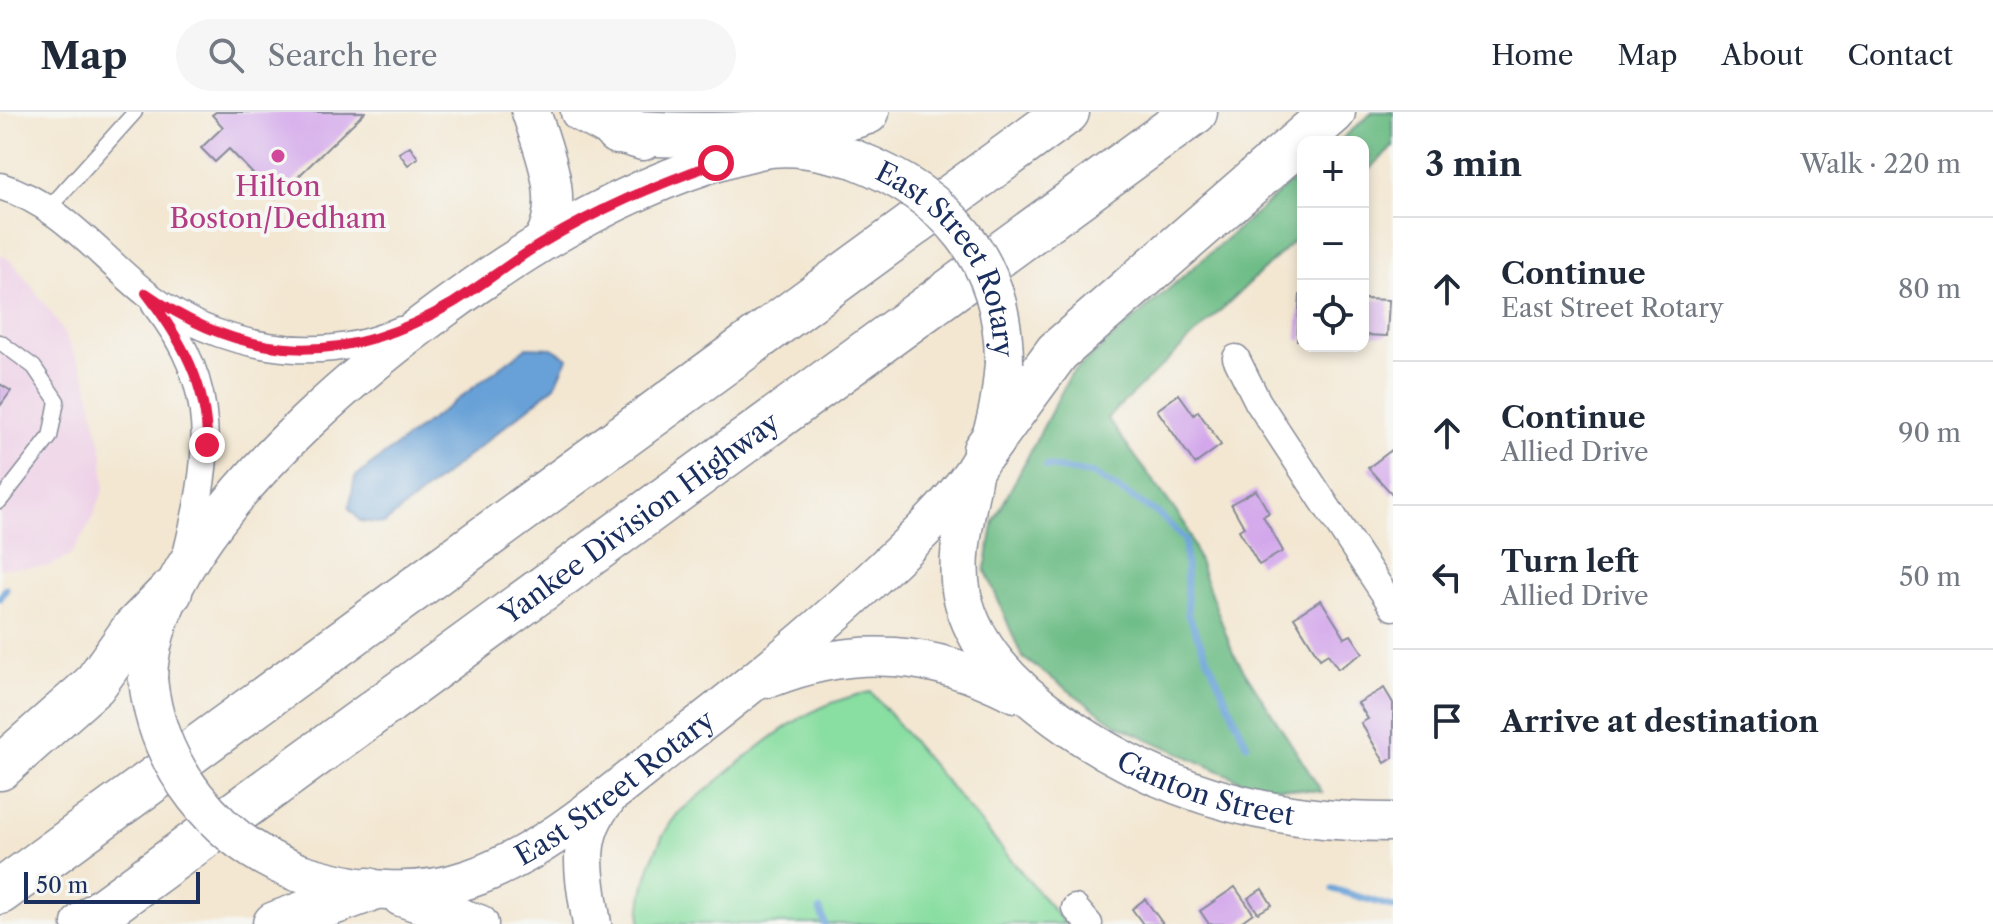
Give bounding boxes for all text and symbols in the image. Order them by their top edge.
search box [176,19,736,91]
text: Map [40,32,128,79]
icon: search [204,33,248,77]
text: Search here [268,37,438,74]
text: Home [1491,38,1573,72]
text: Map [1617,38,1677,72]
text: About [1721,38,1803,72]
text: Contact [1847,38,1953,72]
map controls [1297,136,1369,352]
button: + [1297,136,1369,208]
text: 3 min [1425,143,1522,185]
route start [698,145,734,181]
marker: Hilton Boston/Dedham [269,147,287,165]
text: Walk · 220 m [1800,148,1961,180]
street label: East Street Rotary [870,154,1021,358]
place label: Hilton Boston/Dedham [169,169,387,235]
button: − [1297,208,1369,280]
text: Continue [1501,255,1646,292]
icon: ahead [1425,267,1469,311]
text: 80 m [1898,273,1961,305]
button: locate [1297,280,1369,352]
text: East Street Rotary [1501,292,1724,324]
text: Continue [1501,399,1646,436]
street label: Yankee Division Highway [493,405,786,632]
icon: ahead [1425,411,1469,455]
text: 90 m [1898,417,1961,449]
route end [189,427,225,463]
text: Allied Drive [1501,436,1649,468]
text: Turn left [1501,543,1638,580]
icon: left [1425,555,1469,599]
text: 50 m [1899,561,1961,593]
text: Allied Drive [1501,580,1649,612]
icon: arrive [1425,699,1469,743]
street label: East Street Rotary [509,702,721,873]
text: Arrive at destination [1501,703,1819,740]
street label: Canton Street [1111,743,1297,832]
scale bar [24,868,200,904]
text: 50 m [36,872,88,899]

